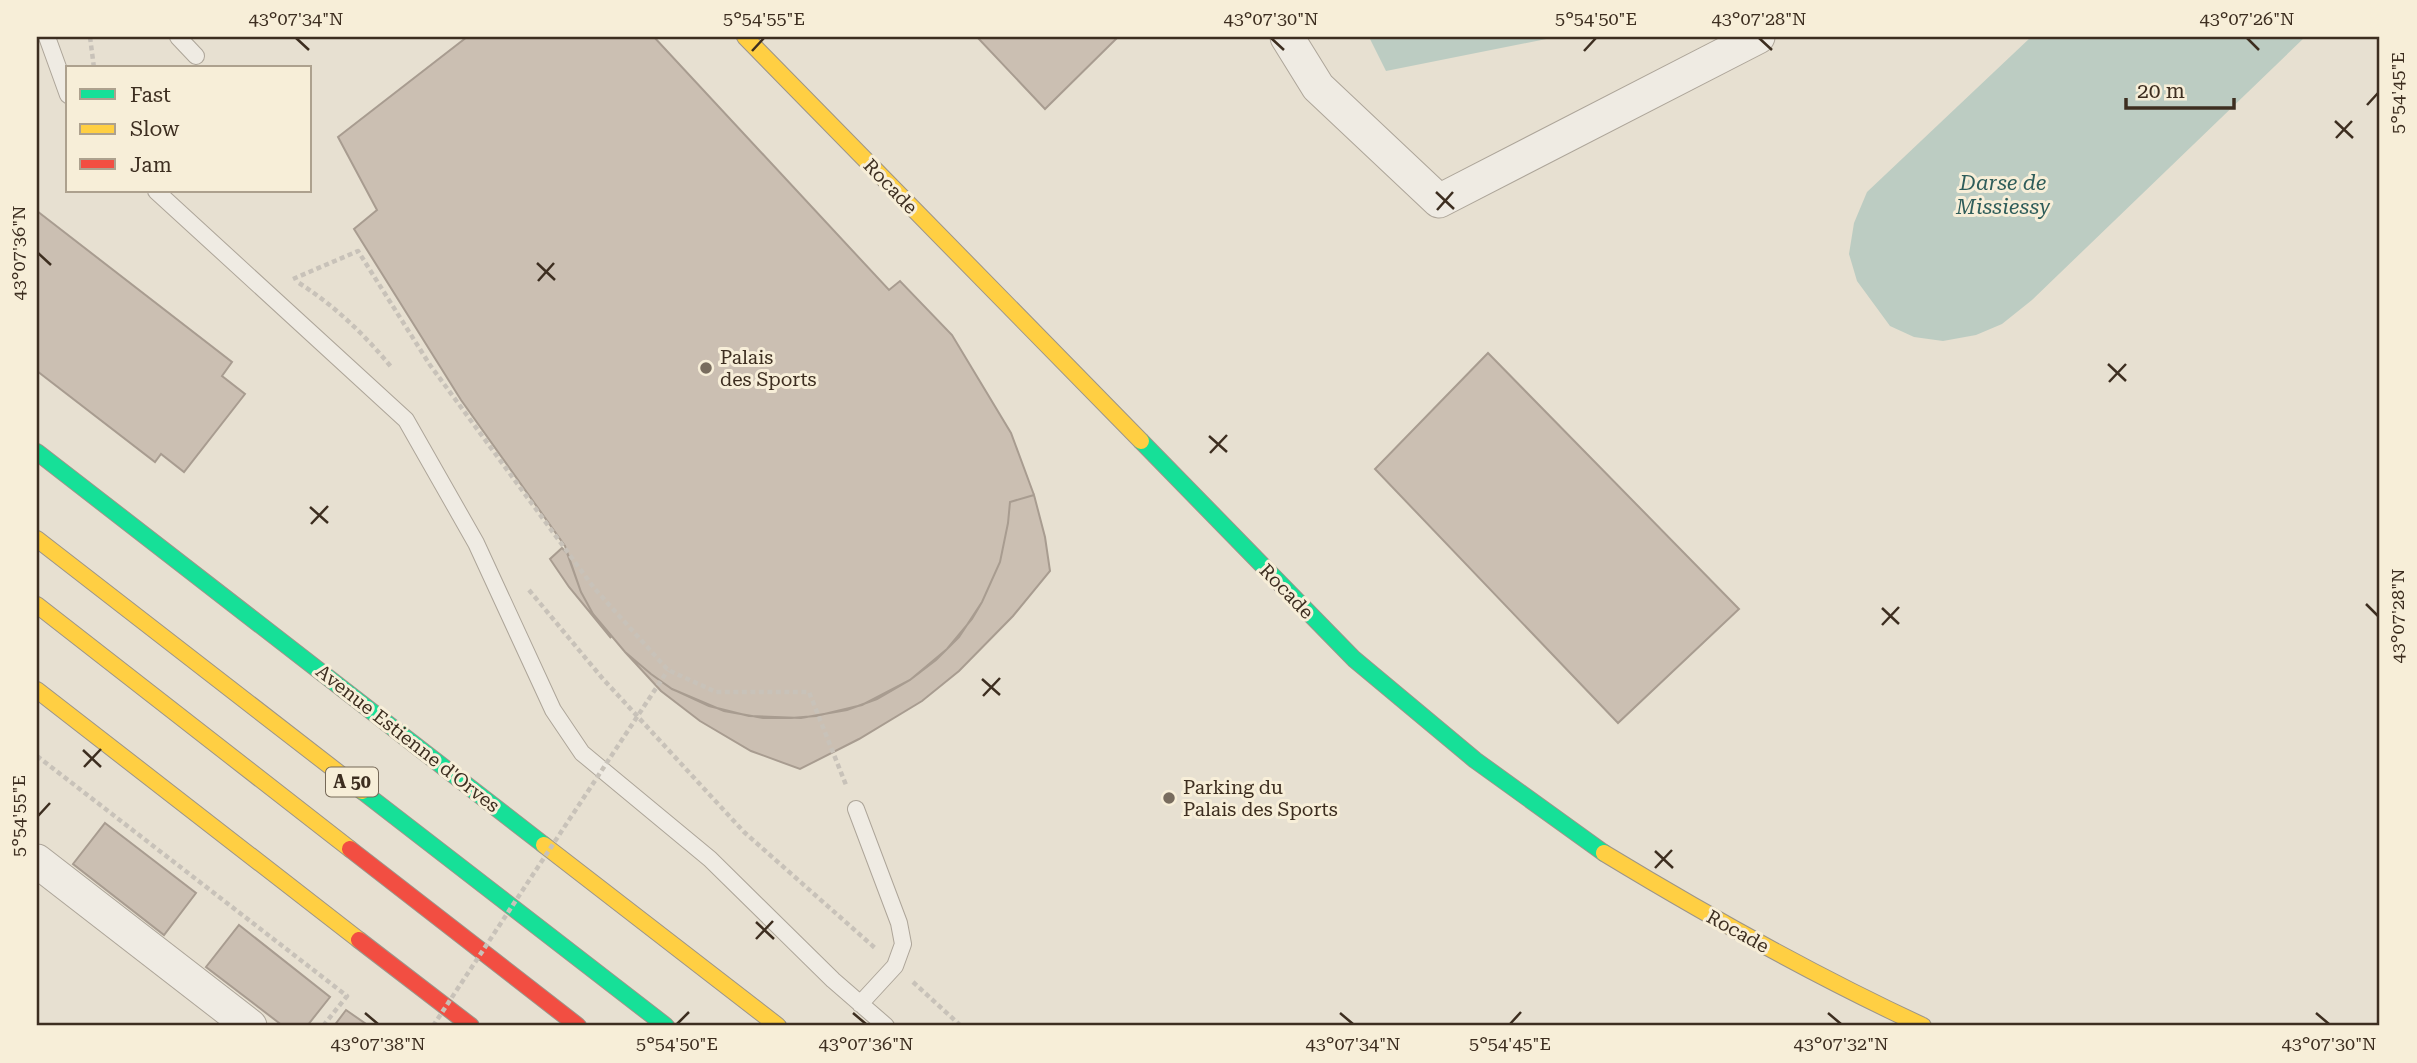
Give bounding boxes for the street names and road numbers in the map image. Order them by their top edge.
street label: Rocade [859,154,923,219]
street label: Rocade [1255,559,1319,624]
street label: Avenue Estienne d'Orves [311,660,504,817]
road number: A 50 [326,768,378,796]
street label: Rocade [1702,905,1773,958]

